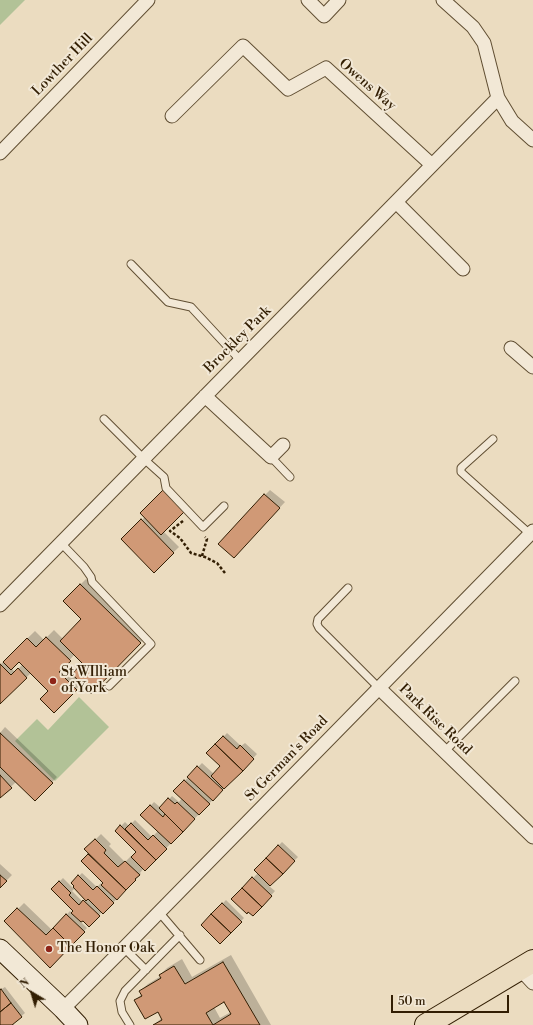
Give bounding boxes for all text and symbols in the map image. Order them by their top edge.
street label: Lowther Hill [29,30,97,100]
street label: Owens Way [335,56,399,114]
street label: Brockley Park [201,303,275,377]
place label: St WIlliam of York [61,665,127,698]
marker: St WIlliam of York [48,676,58,686]
street label: Park Rise Road [395,681,475,759]
street label: St German's Road [242,713,332,805]
place label: The Honor Oak [57,941,154,957]
marker: The Honor Oak [44,944,54,954]
north arrow [12,973,52,1013]
text: N [17,975,32,992]
scale bar [393,987,511,1013]
text: 50 m [398,994,426,1009]

